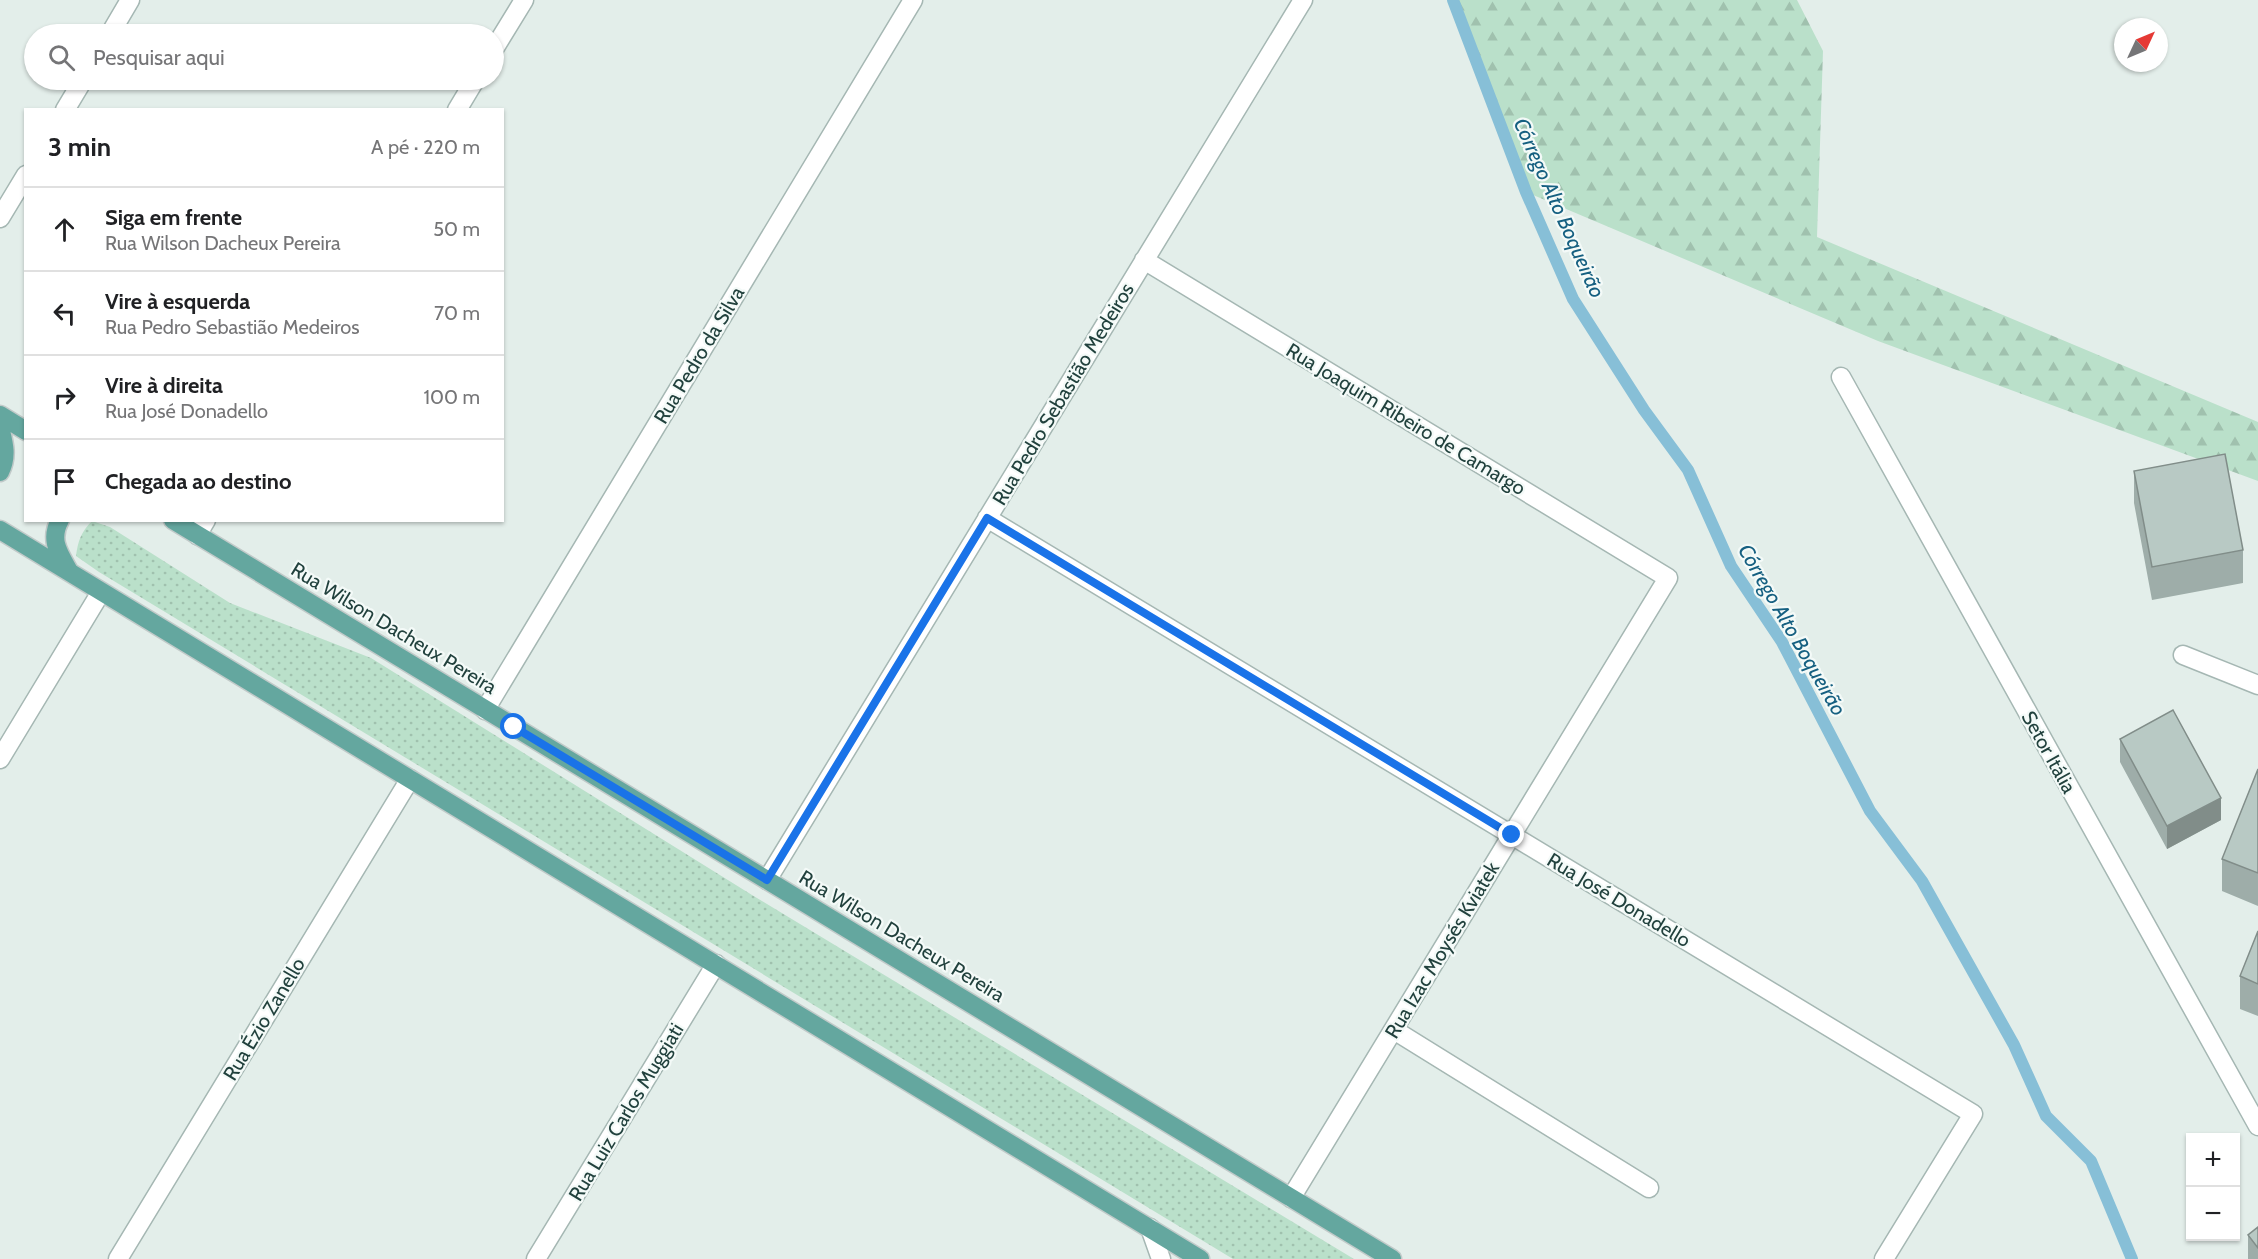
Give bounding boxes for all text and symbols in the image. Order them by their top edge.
north arrow [2114,18,2168,72]
search box [24,24,504,90]
icon: search [45,41,78,74]
text: Pesquisar aqui [93,44,225,71]
water label: Córrego Alto Boqueirão [1509,114,1610,301]
text: 3 min [48,131,111,163]
text: A pé · 220 m [371,135,480,159]
text: Siga em frente [105,204,242,231]
icon: ahead [48,213,81,246]
text: 50 m [433,217,480,241]
text: Rua Wilson Dacheux Pereira [105,231,340,255]
street label: Rua Pedro Sebastião Medeiros [987,279,1139,509]
street label: Rua Pedro da Silva [649,282,750,428]
text: Vire à esquerda [105,288,250,315]
icon: left [48,297,81,330]
text: 70 m [434,301,480,325]
text: Rua Pedro Sebastião Medeiros [105,315,360,339]
street label: Rua Joaquim Ribeiro de Camargo [1282,338,1530,500]
text: Vire à direita [105,372,223,399]
icon: right [48,381,81,414]
text: 100 m [424,385,480,409]
text: Rua José Donadello [105,399,268,423]
icon: arrive [48,465,81,498]
text: Chegada ao destino [105,468,291,495]
water label: Córrego Alto Boqueirão [1733,540,1852,720]
street label: Rua Wilson Dacheux Pereira [287,557,501,699]
street label: Setor Itália [2017,707,2082,798]
route start [500,713,526,739]
route end [1498,821,1524,847]
street label: Rua José Donadello [1543,848,1695,952]
street label: Rua Izac Moysés Kviatek [1380,857,1504,1043]
street label: Rua Wilson Dacheux Pereira [795,865,1009,1007]
street label: Rua Ézio Zanello [218,953,310,1085]
street label: Rua Luiz Carlos Muggiati [563,1019,689,1205]
map controls [2186,1133,2240,1241]
button: + [2186,1133,2240,1187]
button: − [2186,1187,2240,1241]

